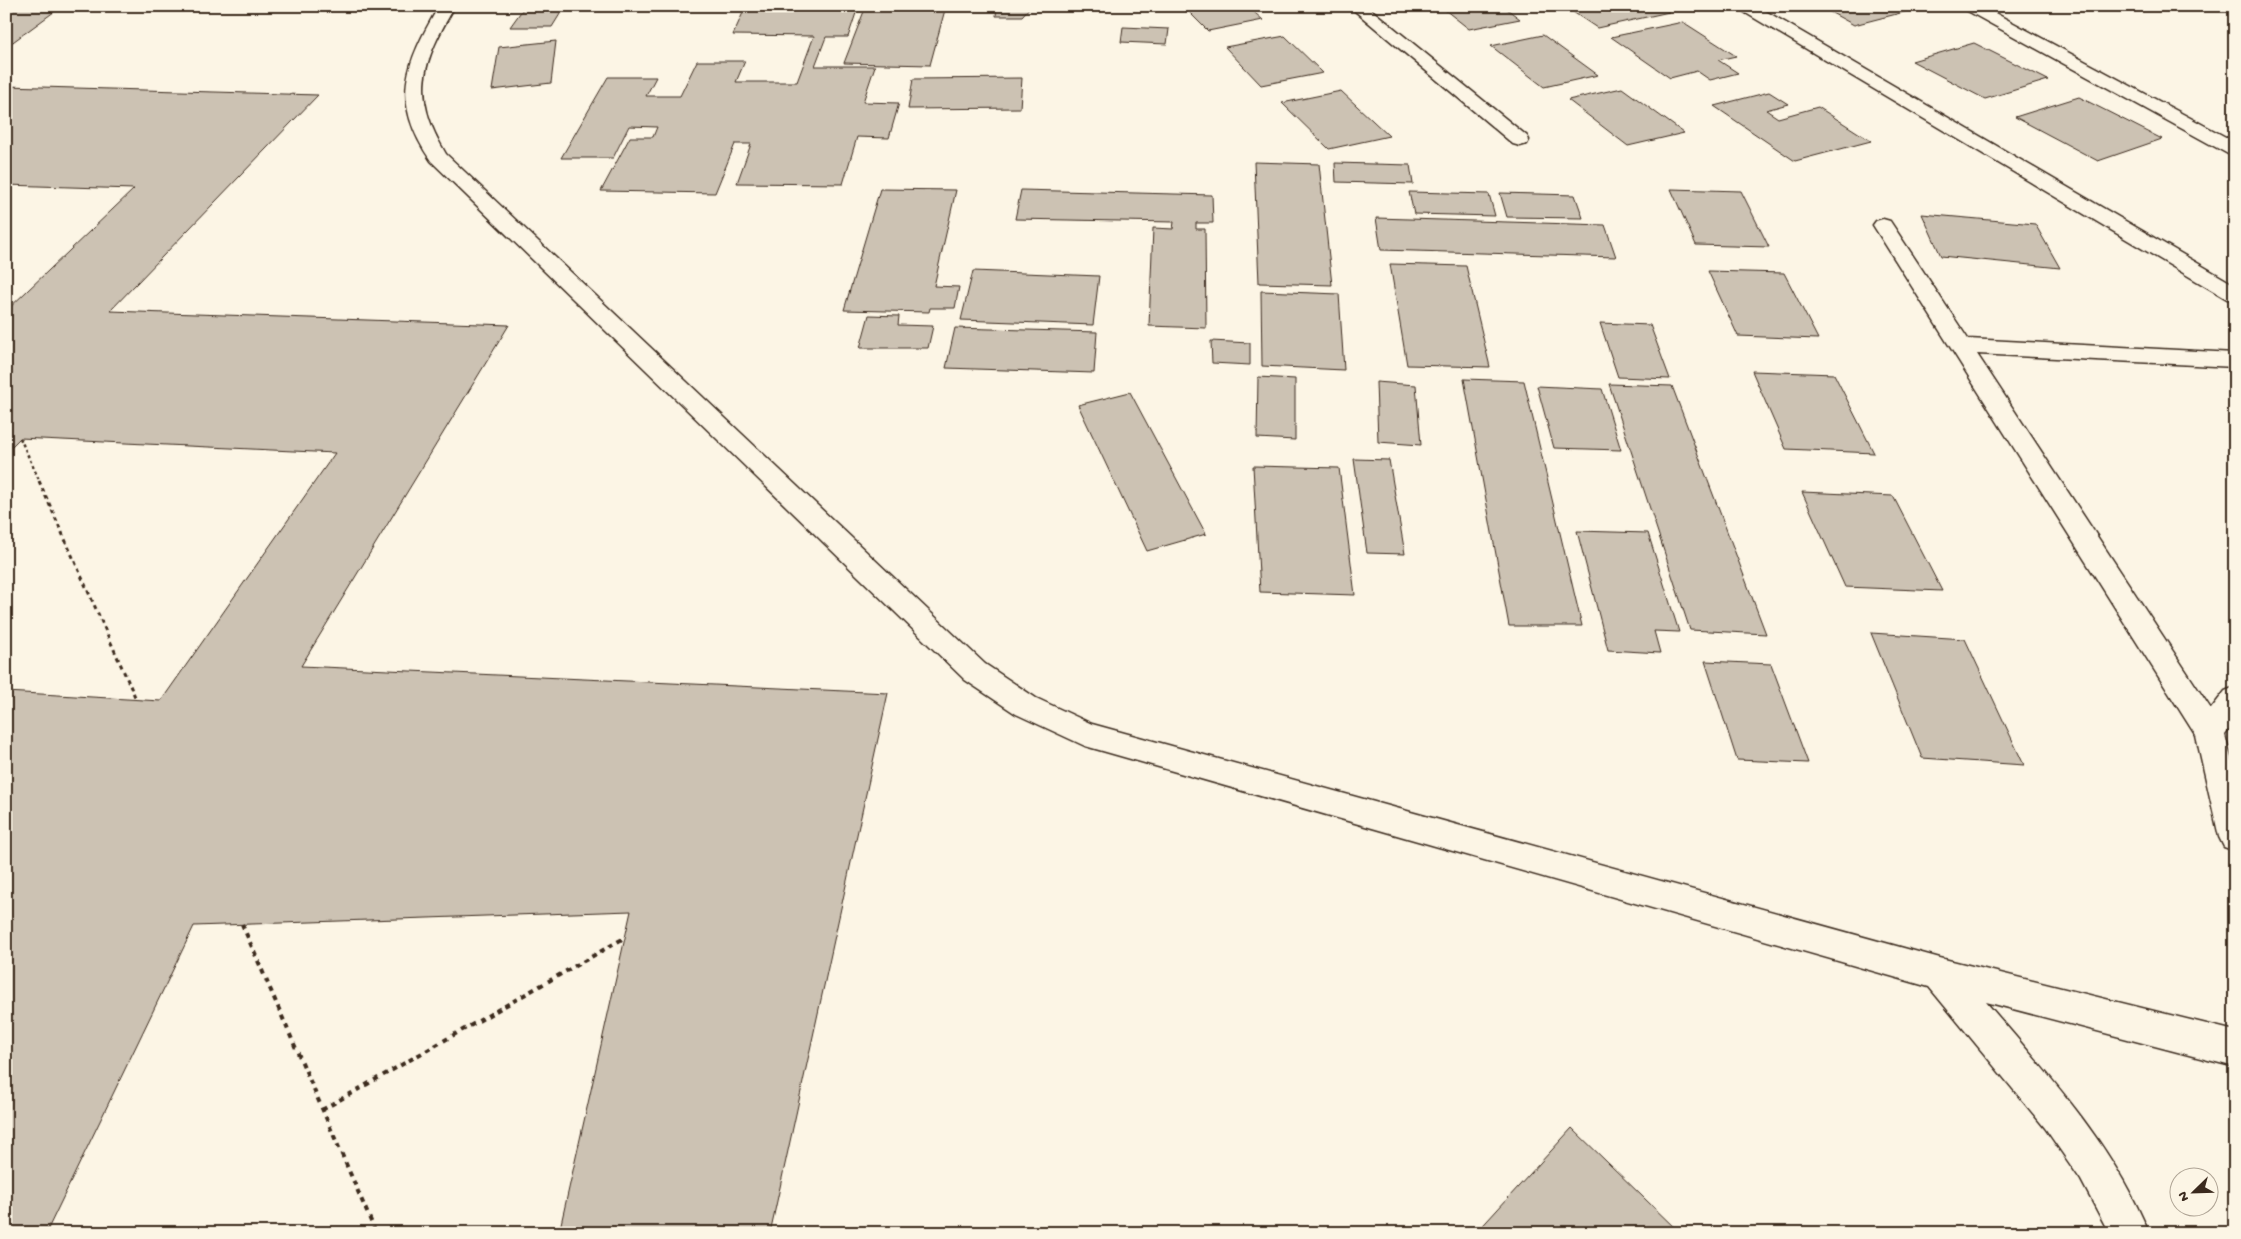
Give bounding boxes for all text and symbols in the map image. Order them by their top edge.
north arrow [2168,1166,2218,1216]
text: N [2175,1189,2194,1204]

